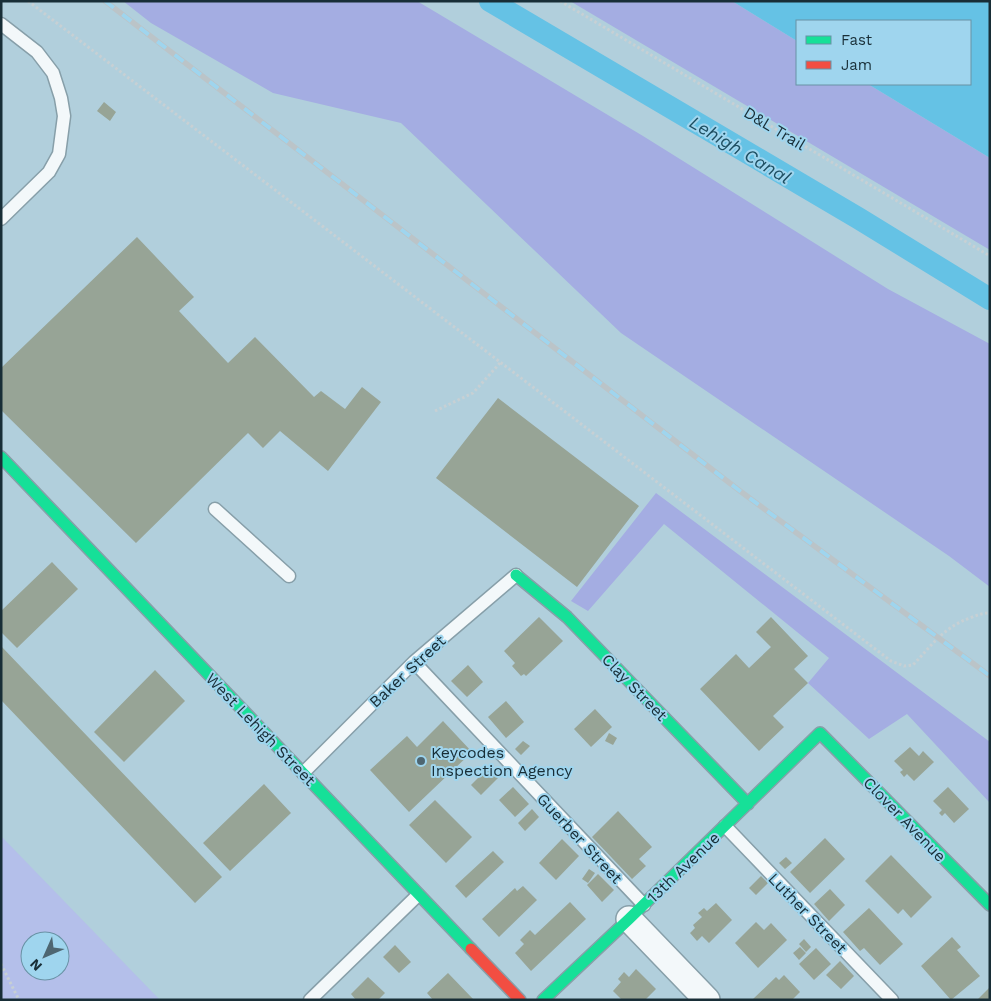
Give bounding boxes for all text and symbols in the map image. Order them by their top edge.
legend [796,20,971,85]
text: Fast [841,31,873,49]
text: Jam [841,56,872,74]
street label: D&L Trail [740,103,809,154]
water label: Lehigh Canal [686,111,795,188]
street label: Baker Street [365,631,450,711]
street label: Clay Street [598,650,672,725]
street label: West Lehigh Street [202,669,320,790]
place label: Keycodes Inspection Agency [431,743,573,780]
marker: Keycodes Inspection Agency [415,755,427,767]
street label: Clover Avenue [859,773,950,866]
street label: Guerber Street [533,789,626,888]
street label: 13th Avenue [643,828,724,907]
street label: Luther Street [764,869,851,958]
north arrow [20,931,70,981]
text: N [26,956,45,975]

